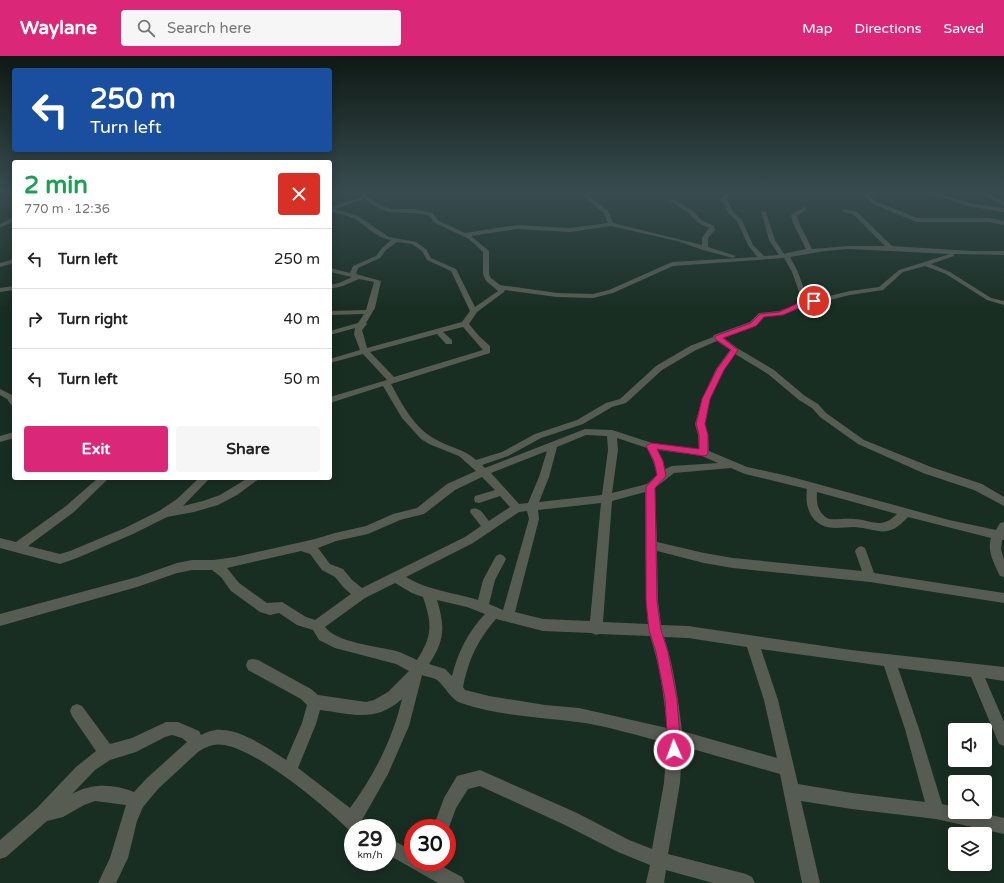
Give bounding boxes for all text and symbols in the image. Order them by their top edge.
search box [121,10,401,46]
text: Waylane [20,17,97,39]
icon: search [135,17,157,39]
text: Search here [167,19,251,37]
text: Map [802,20,833,37]
text: Directions [855,20,922,37]
text: Saved [944,20,984,37]
text: 250 m [90,82,176,116]
icon: left [24,84,76,136]
text: Turn left [90,116,162,138]
text: 2 min [24,171,88,200]
button: close [278,173,320,215]
text: 770 m · 12:36 [24,201,110,217]
icon: left [24,248,46,270]
text: Turn left [58,250,118,268]
text: 250 m [274,250,320,268]
pin [797,284,831,318]
icon: arrive [803,290,825,312]
icon: right [24,308,46,330]
text: Turn right [58,310,128,328]
text: 40 m [283,310,320,328]
icon: left [24,368,46,390]
text: Turn left [58,370,118,388]
text: 50 m [283,370,320,388]
button: Exit [24,426,168,472]
button: Share [176,426,320,472]
map controls [948,723,992,871]
button: sound [948,723,992,767]
position arrow [653,729,695,771]
button: search [948,775,992,819]
speed limit sign: 30 [404,819,456,871]
button: layers [948,827,992,871]
text: 29 [357,828,383,852]
text: km/h [357,849,383,861]

